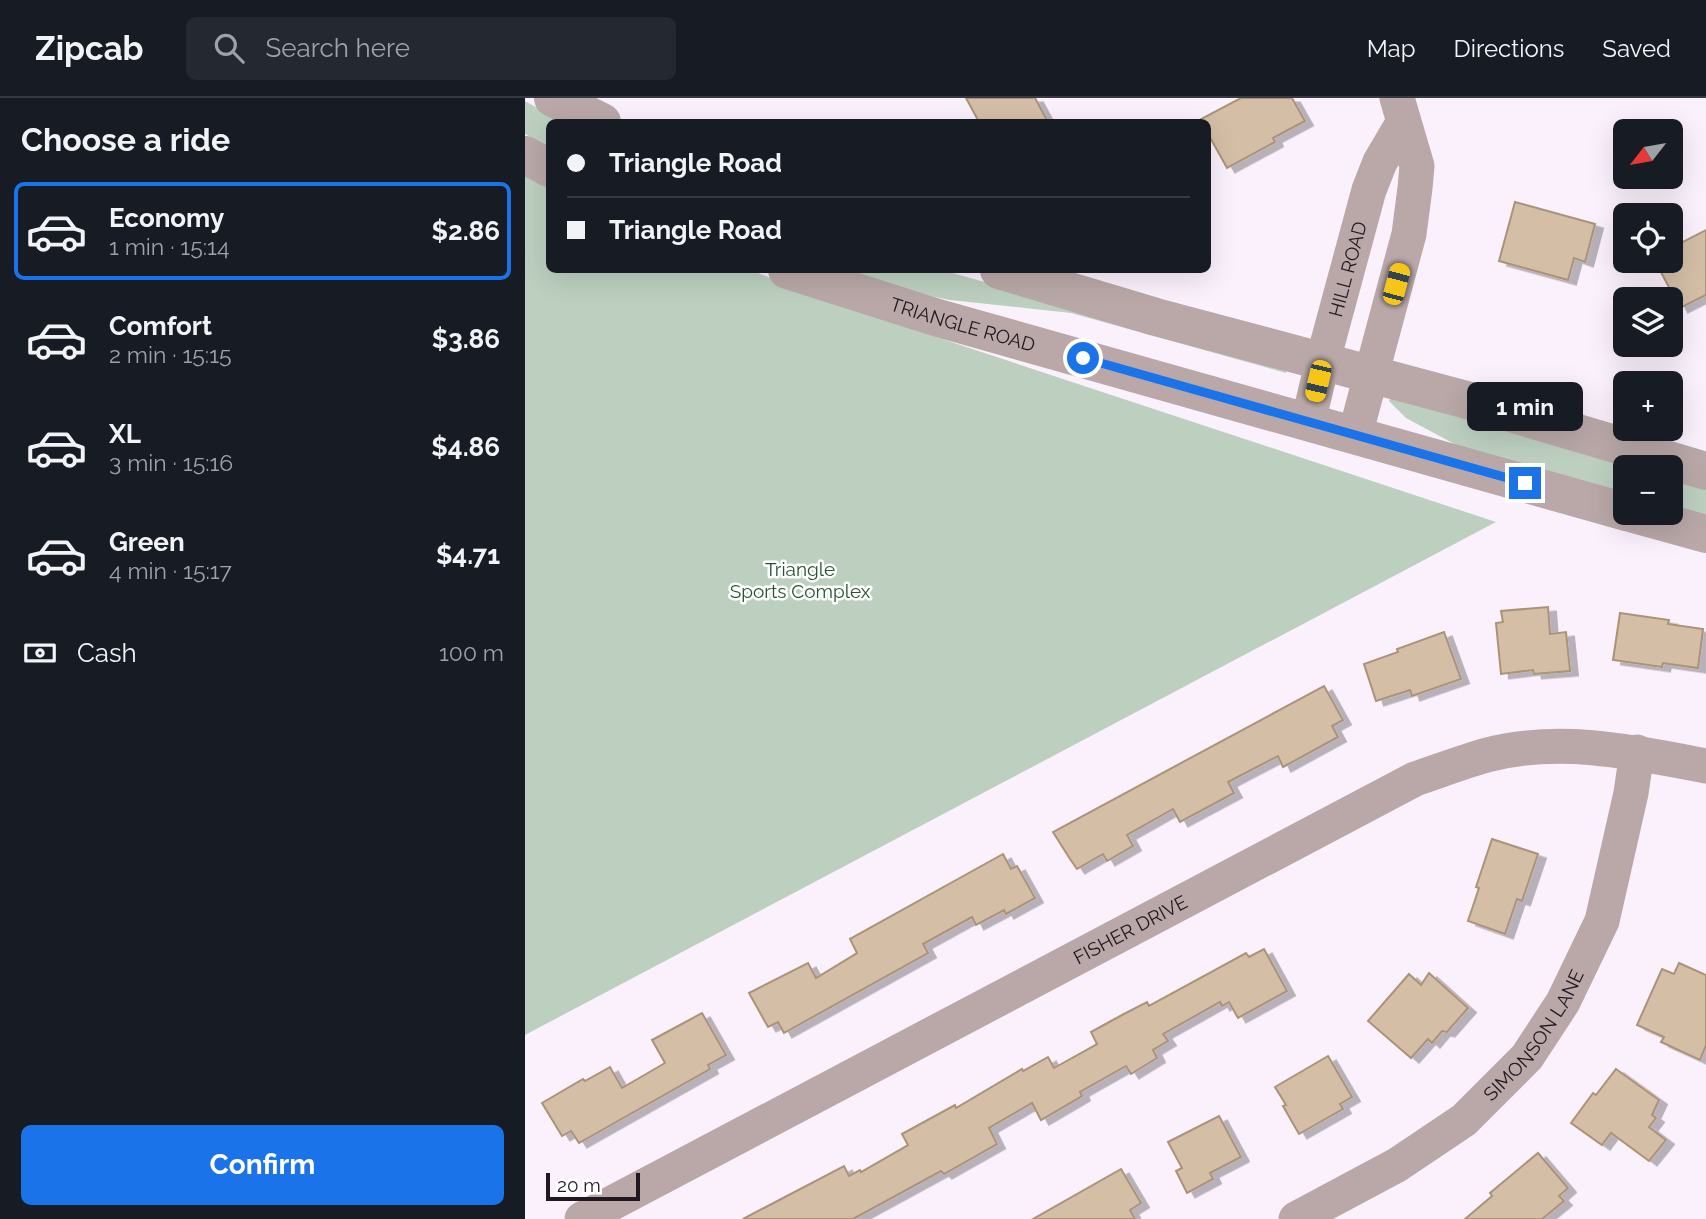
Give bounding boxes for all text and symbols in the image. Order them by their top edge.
search box [186,17,676,80]
text: Zipcab [35,29,144,68]
icon: search [210,29,248,67]
text: Search here [266,33,410,63]
text: Map [1367,34,1416,63]
text: Directions [1454,34,1564,63]
text: Saved [1602,34,1671,63]
north arrow [1613,119,1683,189]
map controls [1613,119,1683,525]
text: Choose a ride [21,121,230,158]
text: Triangle Road [609,148,782,178]
icon: car [25,200,88,263]
text: Economy [109,203,224,233]
button: locate [1613,203,1683,273]
text: Triangle Road [609,215,782,245]
text: $2.86 [432,216,500,246]
street label: HILL ROAD [1324,219,1371,319]
text: 1 min · 15:14 [109,233,229,260]
car [1381,261,1412,307]
button: layers [1613,287,1683,357]
street label: TRIANGLE ROAD [888,293,1038,356]
icon: car [25,308,88,371]
text: Comfort [109,311,212,341]
text: $3.86 [432,324,500,354]
text: 2 min · 15:15 [109,341,232,368]
route start [1067,342,1099,374]
car [1304,358,1333,404]
button: + [1613,371,1683,441]
callout: 1 min [1467,382,1583,430]
text: 1 min [1496,393,1554,420]
icon: car [25,416,88,479]
text: XL [109,419,141,449]
text: $4.86 [431,432,500,462]
text: 3 min · 15:16 [109,449,233,476]
button: − [1613,455,1683,525]
route end [1509,467,1541,499]
icon: car [25,524,88,587]
text: Green [109,527,185,557]
text: $4.71 [436,540,500,570]
text: 4 min · 15:17 [109,557,232,584]
park label: Triangle Sports Complex [730,558,871,602]
icon: cash [21,634,59,672]
text: Cash [77,638,137,668]
text: 100 m [439,639,504,666]
street label: FISHER DRIVE [1070,890,1191,968]
street label: SIMONSON LANE [1479,966,1588,1105]
button: Confirm [21,1125,504,1205]
scale bar [546,1170,641,1202]
text: 20 m [557,1174,601,1196]

